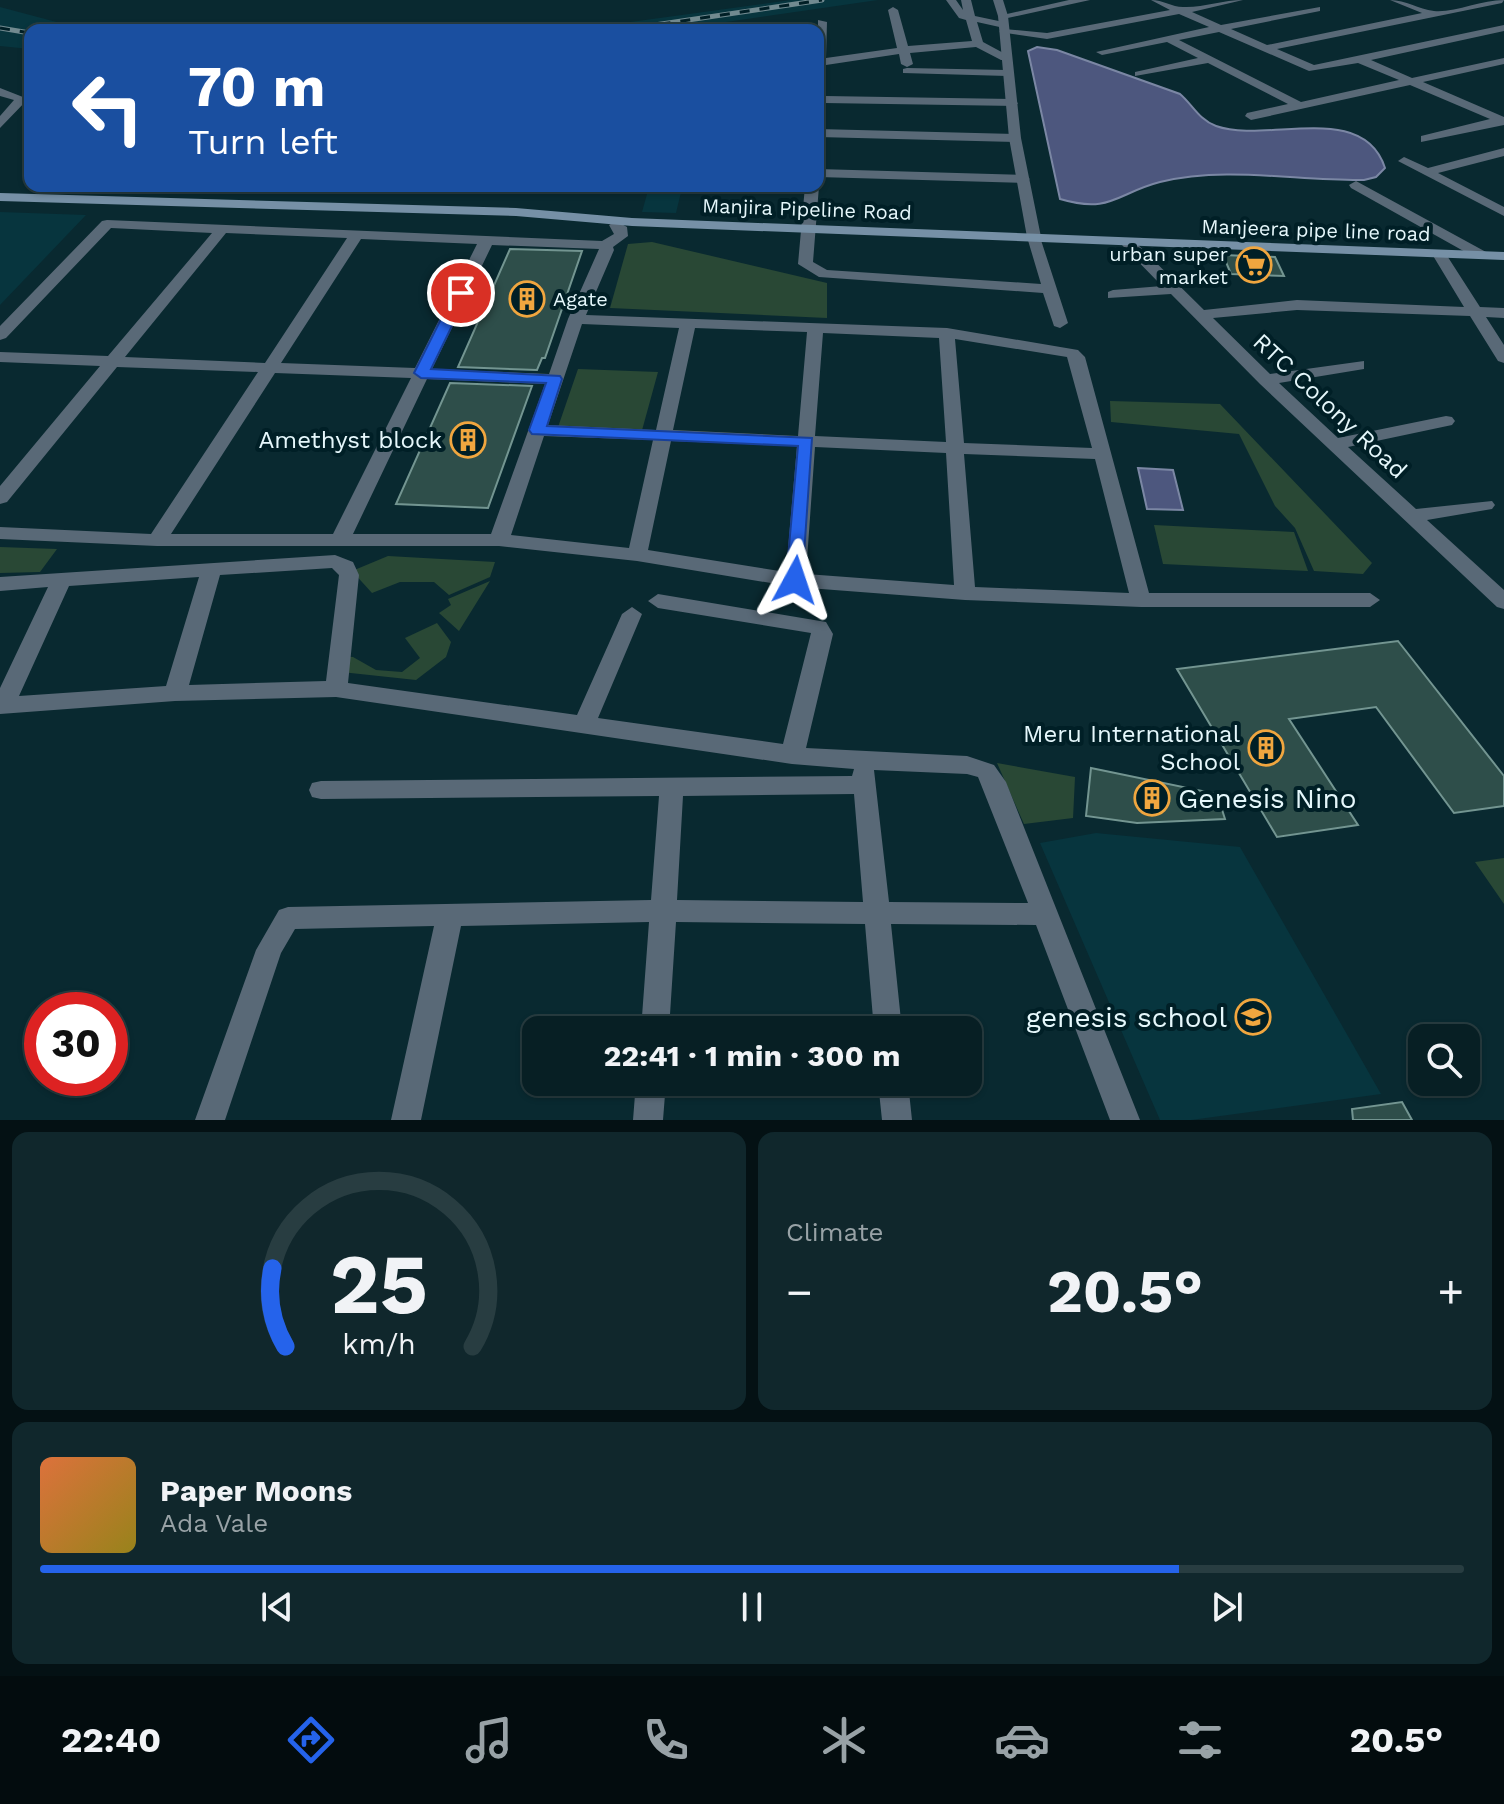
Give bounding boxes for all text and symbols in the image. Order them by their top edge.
text: 70 m [188,54,325,120]
icon: left [56,56,160,160]
text: Turn left [188,121,338,163]
street label: Manjira Pipeline Road [702,193,912,225]
street label: Manjeera pipe line road [1201,214,1431,246]
place label: urban super market [1109,242,1229,289]
supermarket icon: urban super market [1235,246,1273,284]
pin [427,259,495,327]
icon: arrive [439,271,483,315]
building icon: Agate [508,280,546,318]
place label: Agate [553,287,608,311]
street label: RTC Colony Road [1247,328,1413,484]
building icon: Amethyst block [449,421,487,459]
place label: Amethyst block [258,426,442,454]
position arrow [753,538,837,622]
place label: Meru International School [1023,720,1241,776]
building icon: Meru International School [1247,729,1285,767]
building icon: Genesis Nino [1133,779,1171,817]
place label: Genesis Nino [1178,782,1357,815]
speed limit sign: 30 [24,992,128,1096]
school or university icon: genesis school [1234,998,1272,1036]
place label: genesis school [1026,1001,1227,1034]
map controls [1408,1024,1480,1096]
button: search [1408,1024,1480,1096]
text: 22:41 · 1 min · 300 m [603,1038,901,1073]
text: Climate [786,1217,884,1247]
text: 25 [330,1236,428,1333]
text: 20.5° [1047,1256,1203,1327]
text: − [786,1266,813,1318]
text: + [1437,1266,1464,1318]
text: km/h [342,1327,416,1361]
text: Paper Moons [160,1473,352,1508]
text: Ada Vale [160,1508,268,1538]
icon: previous [255,1585,299,1629]
icon: pause [730,1585,774,1629]
icon: next [1205,1585,1249,1629]
icon: directions [283,1712,339,1768]
icon: music [461,1712,517,1768]
icon: phone [638,1712,694,1768]
icon: climate [816,1712,872,1768]
icon: car [994,1712,1050,1768]
icon: filters [1172,1712,1228,1768]
text: 22:40 [61,1719,161,1761]
text: 20.5° [1349,1719,1443,1761]

